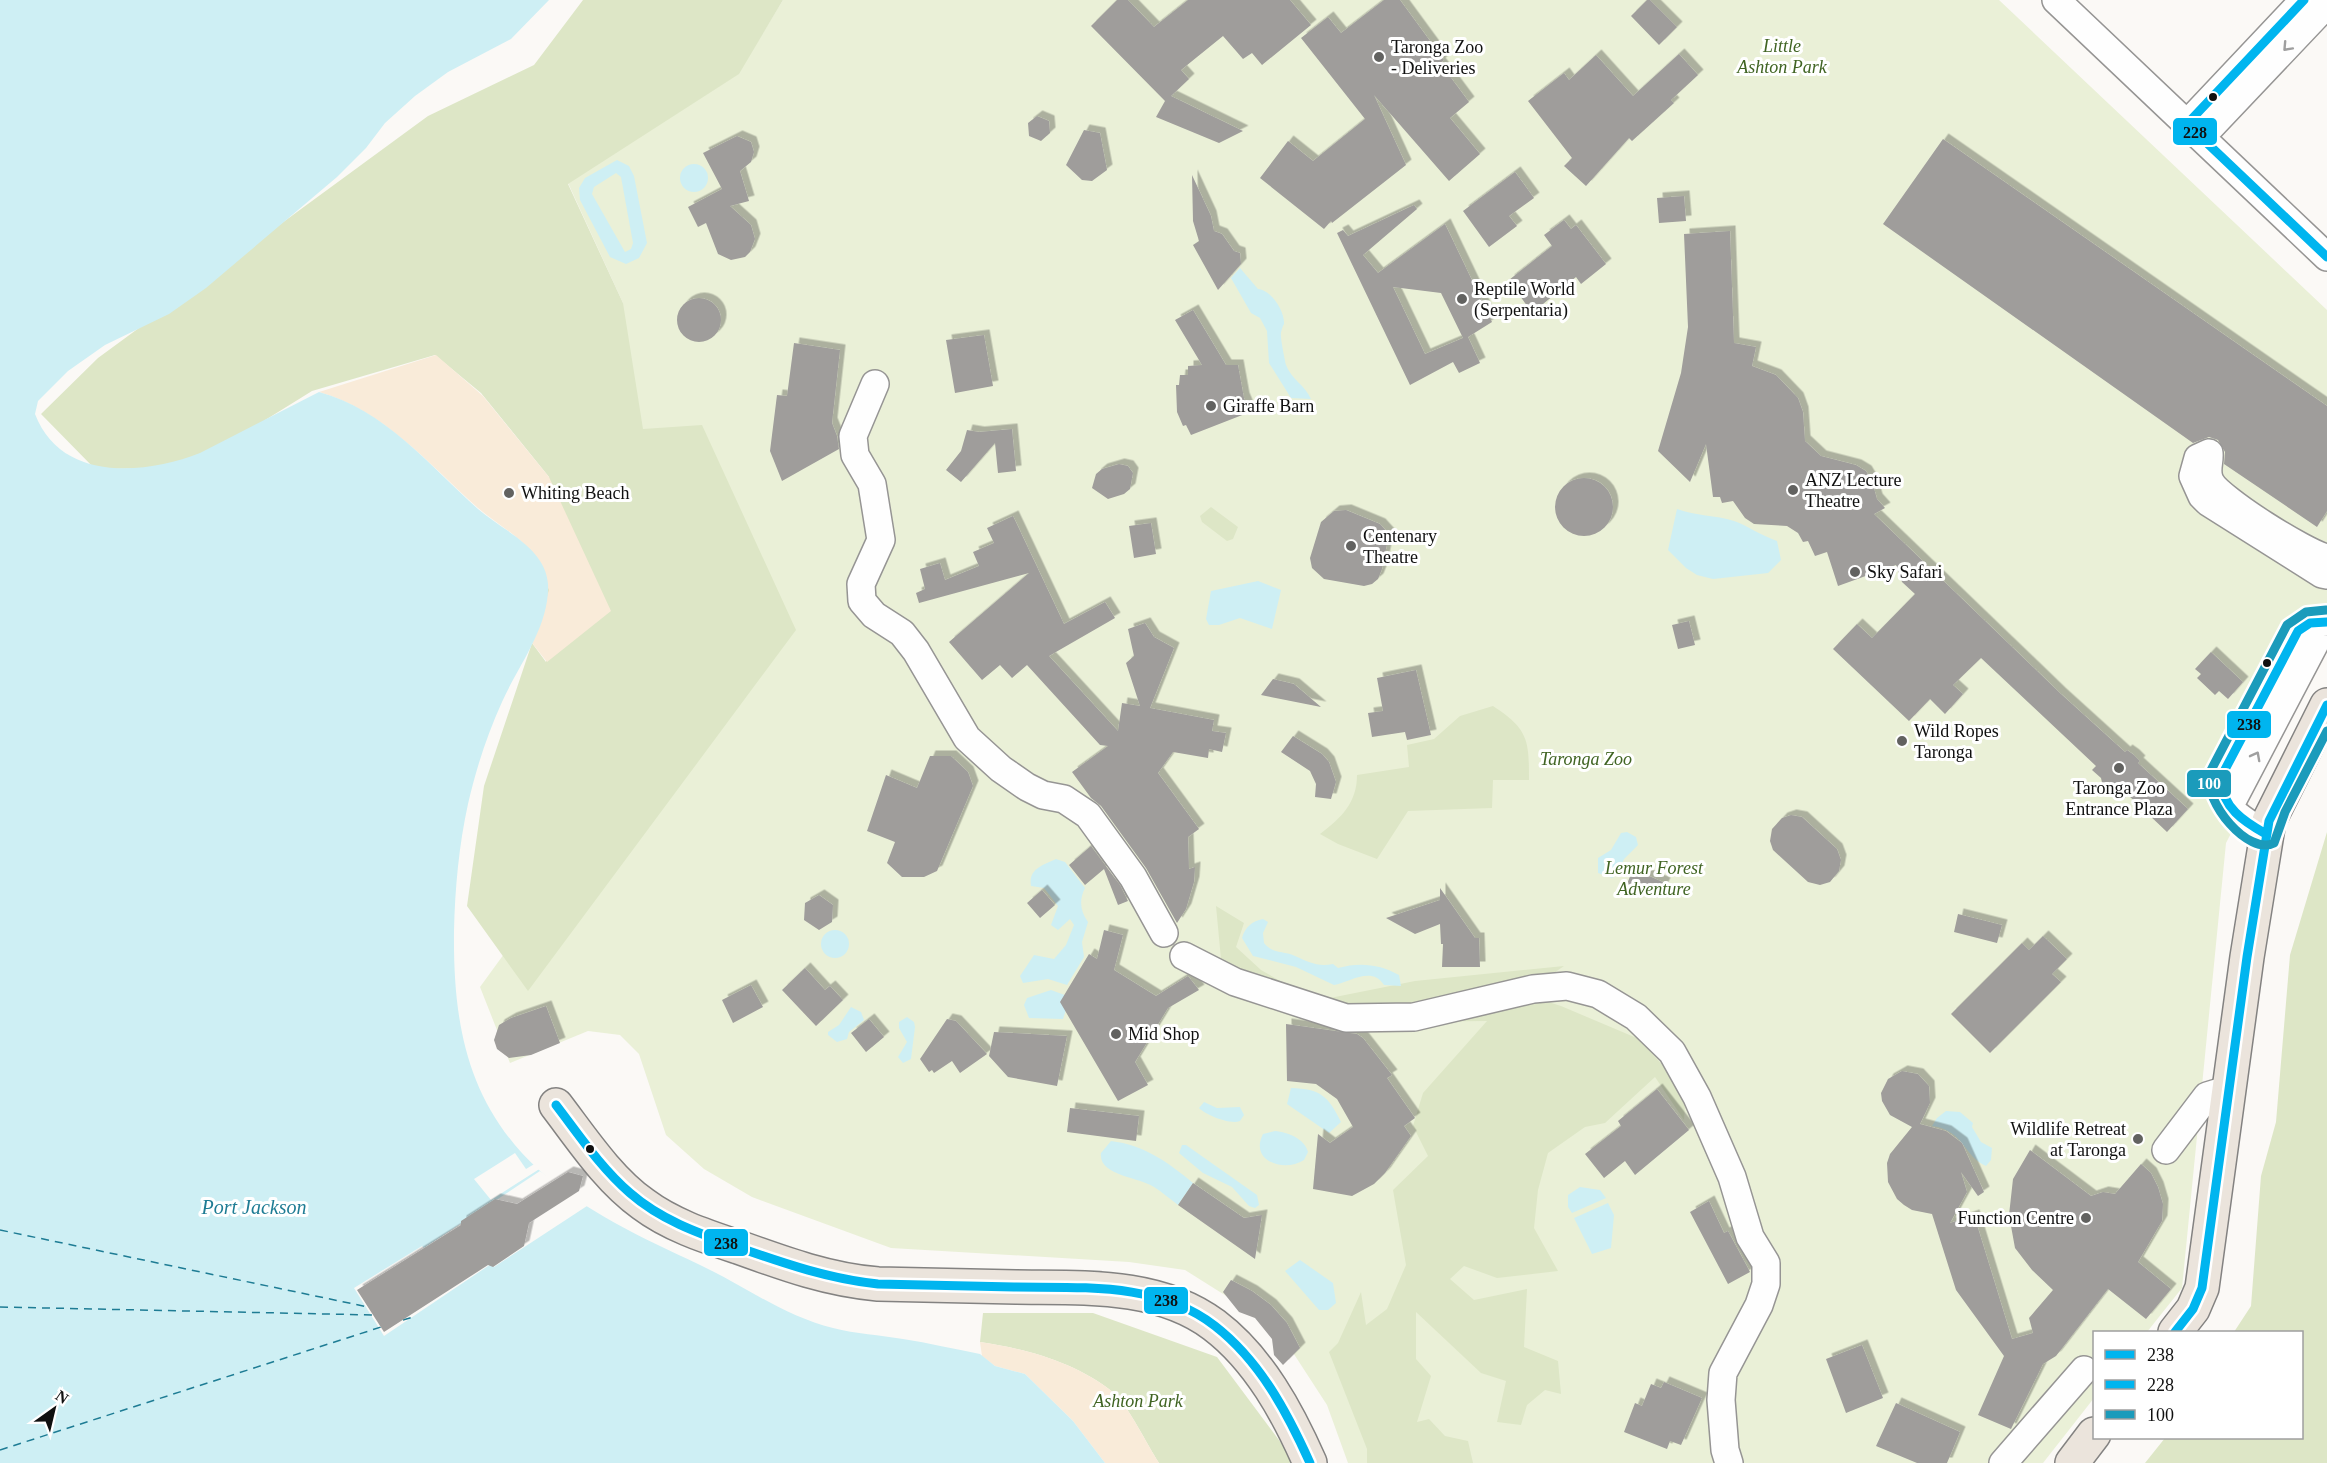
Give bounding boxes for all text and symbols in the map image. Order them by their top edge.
park label: Little Ashton Park [1736,36,1828,77]
place label: Taronga Zoo - Deliveries [1391,37,1483,78]
one-way arrow [2283,40,2294,50]
marker: Taronga Zoo - Deliveries [1372,50,1386,64]
unlabelled marker [2207,91,2219,103]
line badge: 228 [2172,117,2218,146]
text: 228 [2183,124,2207,141]
place label: Reptile World (Serpentaria) [1474,279,1575,321]
marker: Reptile World (Serpentaria) [1455,292,1469,306]
place label: Giraffe Barn [1223,396,1314,416]
marker: Giraffe Barn [1204,399,1218,413]
place label: ANZ Lecture Theatre [1805,470,1901,511]
place label: Whiting Beach [521,483,629,503]
marker: ANZ Lecture Theatre [1786,483,1800,497]
marker: Whiting Beach [502,486,516,500]
place label: Centenary Theatre [1363,526,1437,567]
marker: Centenary Theatre [1344,539,1358,553]
place label: Sky Safari [1867,562,1943,582]
marker: Sky Safari [1848,565,1862,579]
unlabelled marker [2261,657,2273,669]
line badge: 238 [2226,710,2272,739]
text: 238 [2237,716,2261,733]
place label: Wild Ropes Taronga [1914,721,1999,762]
marker: Wild Ropes Taronga [1895,734,1909,748]
park label: Taronga Zoo [1540,749,1632,769]
one-way arrow [2249,751,2260,762]
marker: Taronga Zoo Entrance Plaza [2112,761,2126,775]
line badge: 100 [2186,769,2232,798]
text: 100 [2197,775,2221,792]
place label: Taronga Zoo Entrance Plaza [2065,778,2173,819]
park label: Lemur Forest Adventure [1604,858,1704,899]
place label: Mid Shop [1128,1024,1200,1044]
marker: Mid Shop [1109,1027,1123,1041]
place label: Wildlife Retreat at Taronga [2010,1119,2126,1160]
marker: Wildlife Retreat at Taronga [2131,1132,2145,1146]
unlabelled marker [584,1143,596,1155]
water label: Port Jackson [201,1196,306,1218]
place label: Function Centre [1958,1208,2074,1228]
marker: Function Centre [2079,1211,2093,1225]
line badge: 238 [703,1228,749,1257]
text: 238 [714,1235,738,1252]
line badge: 238 [1143,1286,1189,1315]
text: 238 [1154,1292,1178,1309]
legend [2093,1331,2303,1439]
text: 238 [2147,1345,2174,1365]
text: 228 [2147,1375,2174,1395]
north arrow [24,1379,84,1439]
text: N [53,1387,72,1408]
park label: Ashton Park [1092,1391,1184,1411]
text: 100 [2147,1405,2174,1425]

